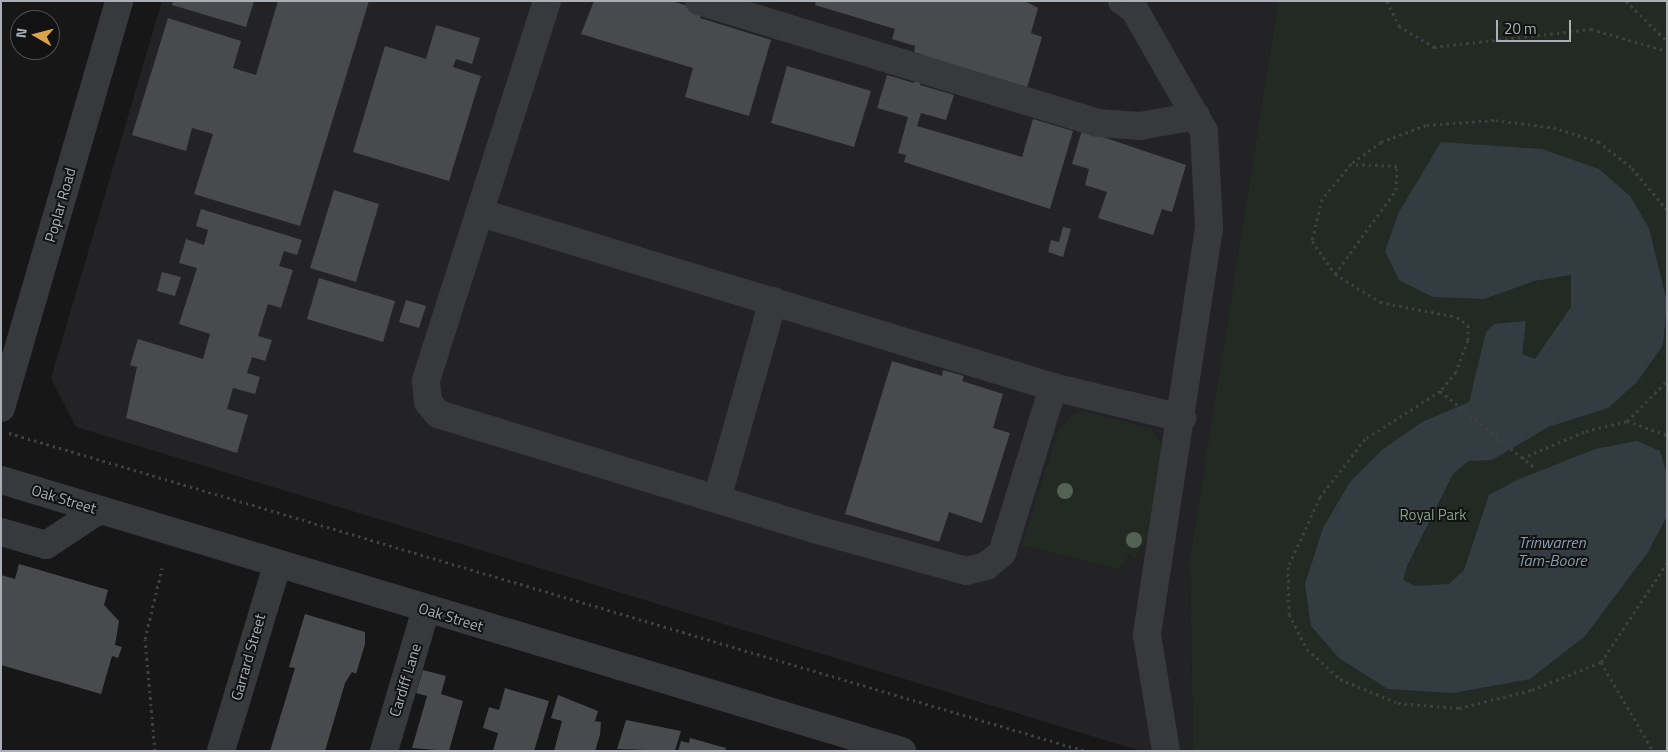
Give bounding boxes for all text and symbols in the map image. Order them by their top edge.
north arrow [10,10,60,60]
scale bar [1498,10,1573,42]
text: 20 m [1504,17,1537,40]
text: N [10,27,32,39]
street label: Poplar Road [41,166,79,244]
street label: Oak Street [30,481,98,517]
park label: Royal Park [1400,506,1466,524]
water label: Trinwarren Tam-Boore [1517,532,1587,570]
street label: Oak Street [417,599,485,635]
street label: Garrard Street [227,611,269,703]
street label: Cardiff Lane [385,641,425,719]

